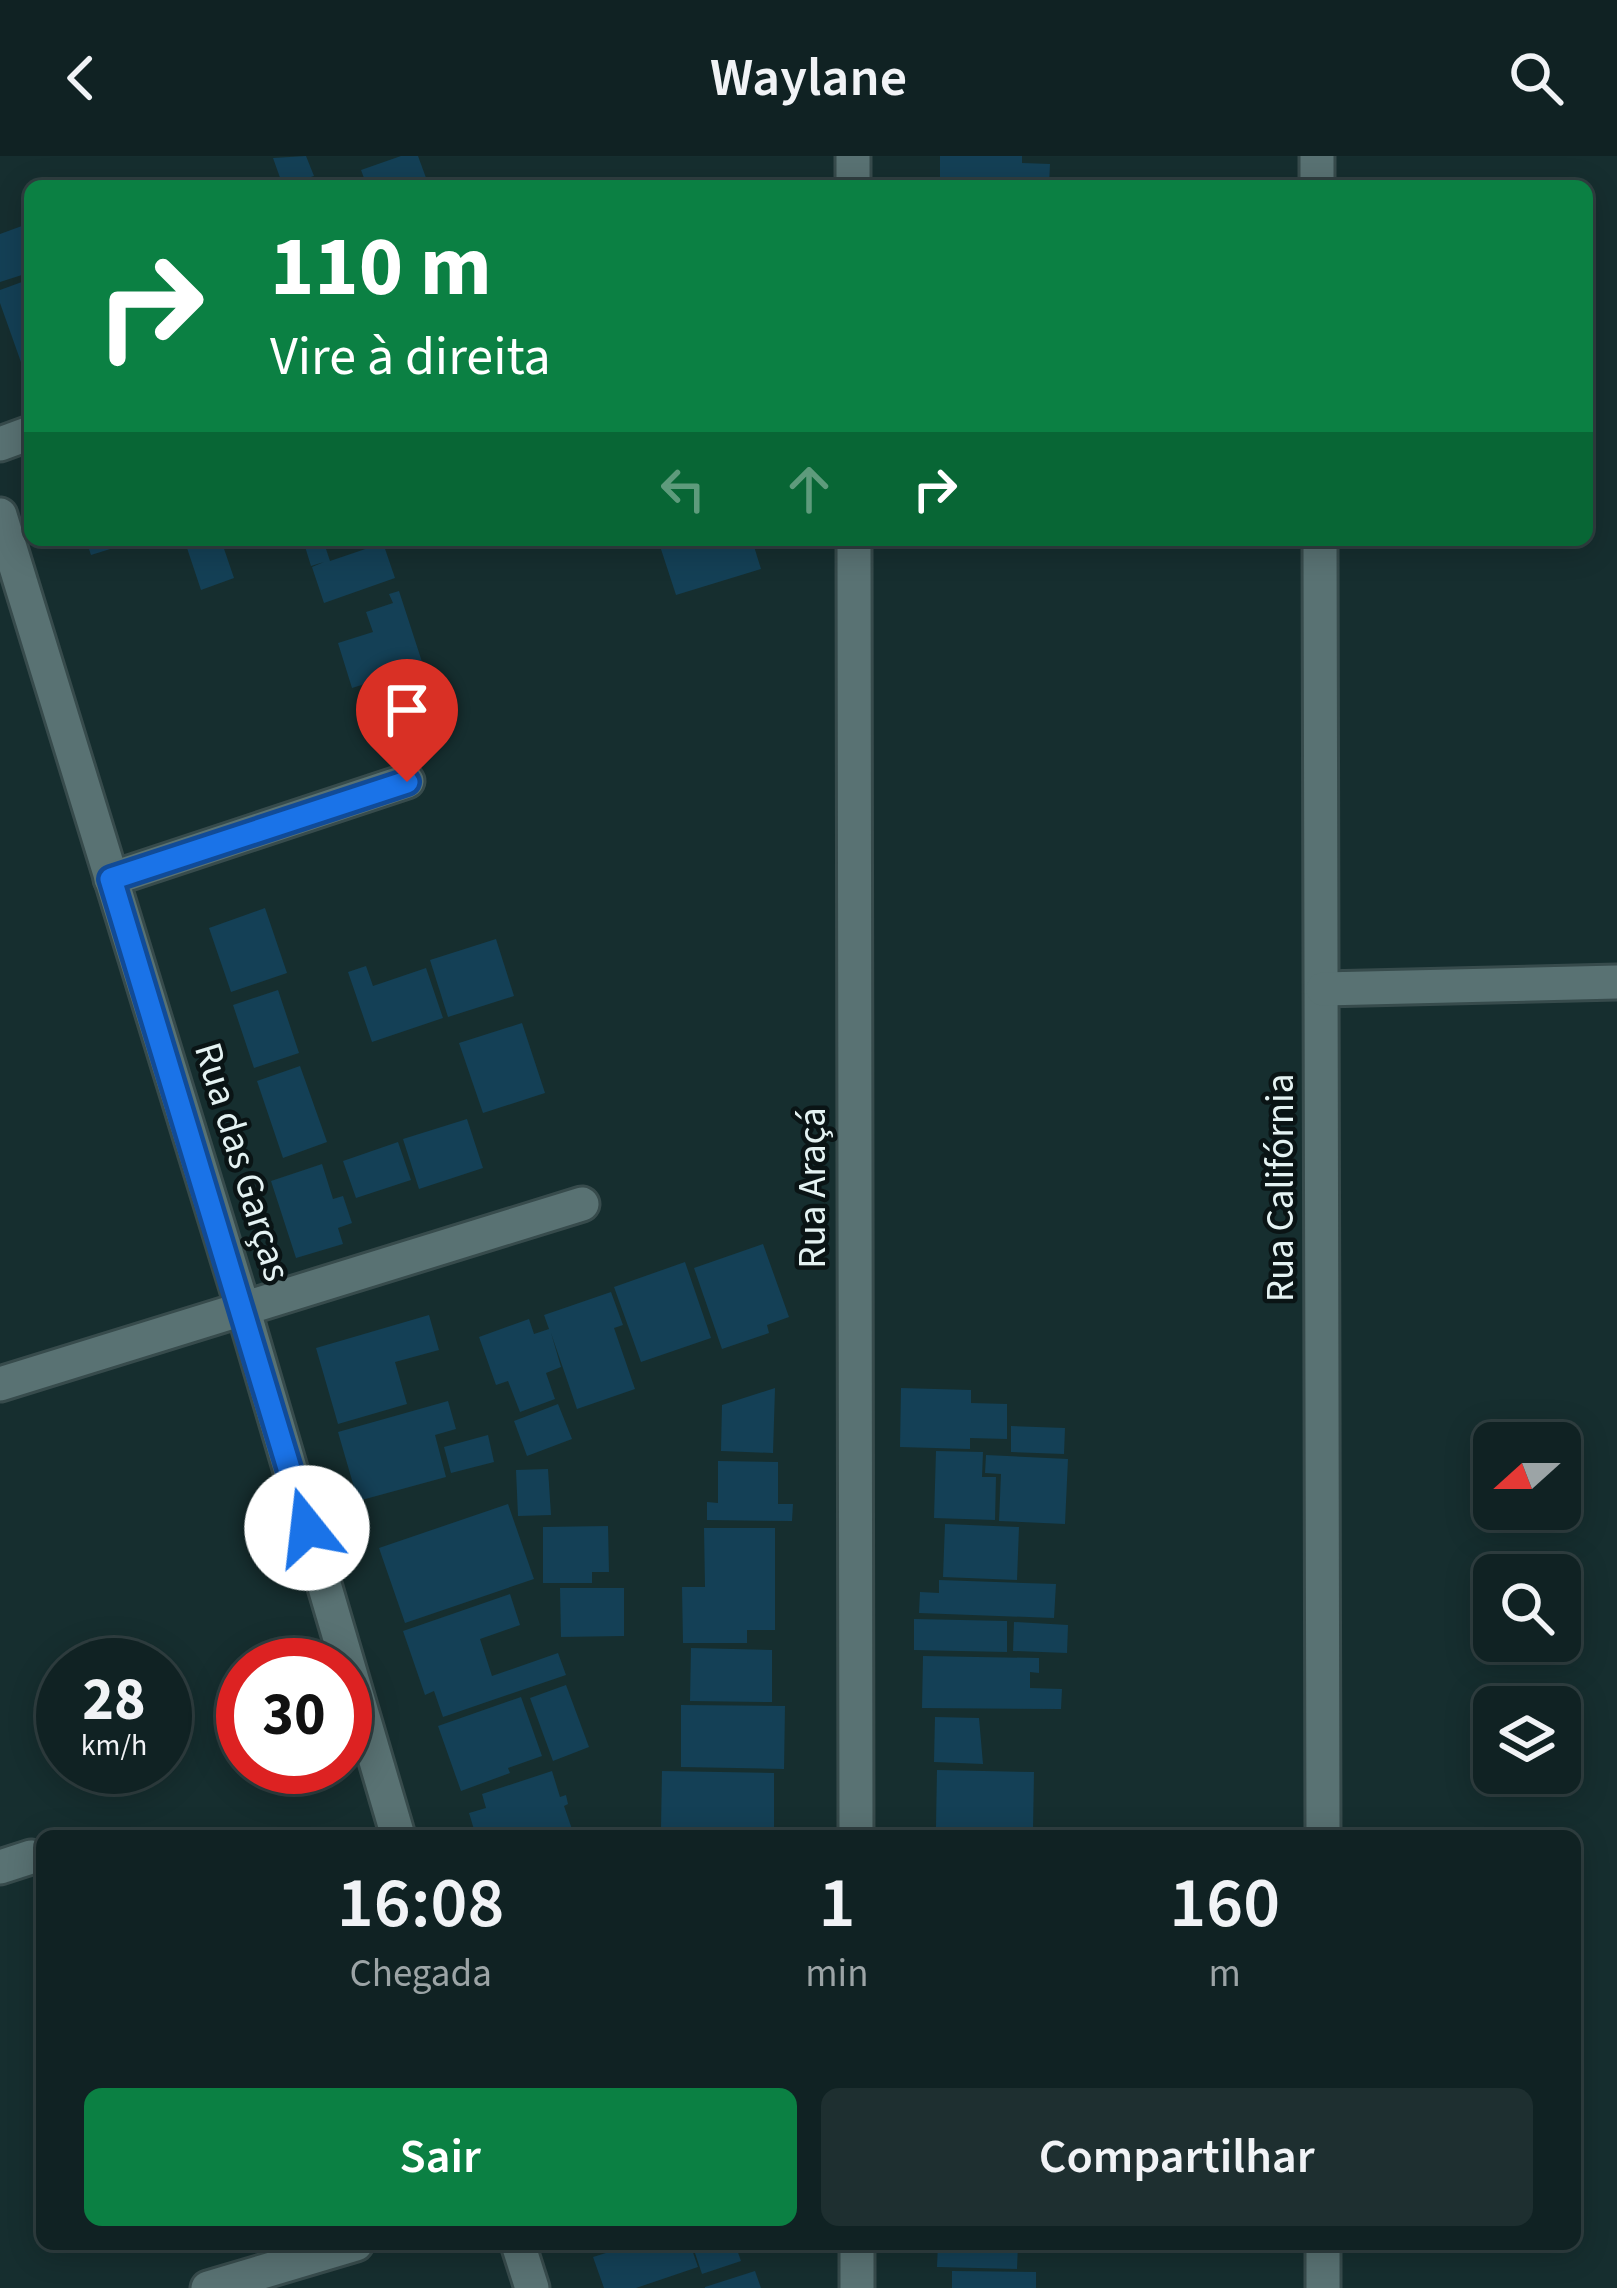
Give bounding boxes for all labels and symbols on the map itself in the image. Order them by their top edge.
pin [356,659,458,782]
street label: Rua das Garças [179,1036,305,1288]
street label: Rua Califórnia [1253,1074,1309,1302]
street label: Rua Araçá [785,1107,841,1269]
north arrow [1473,1422,1581,1530]
position arrow [244,1465,370,1591]
speed limit sign: 30 [216,1638,372,1794]

